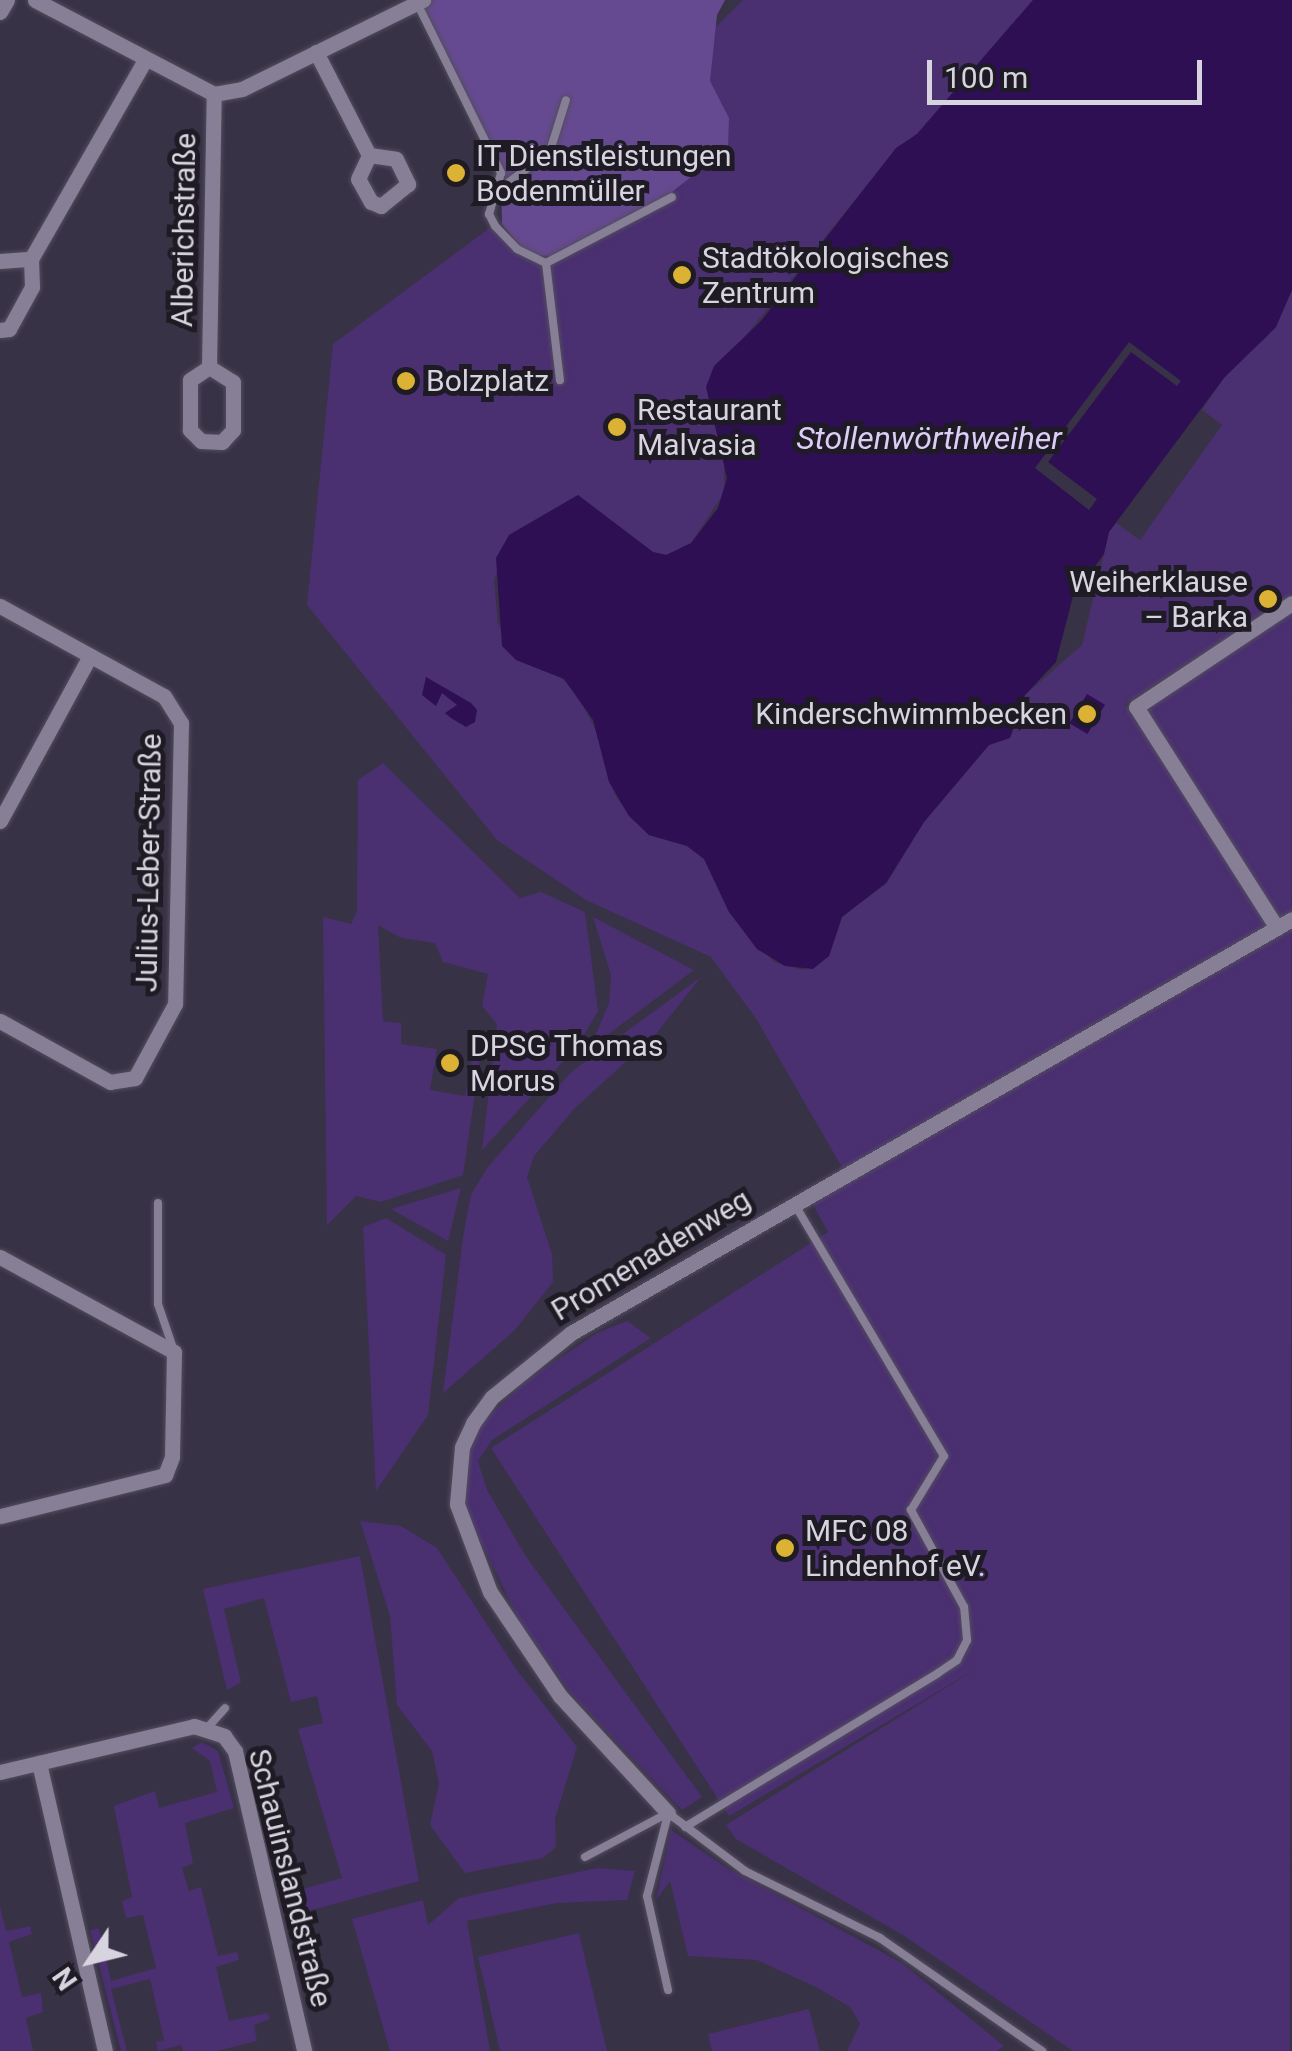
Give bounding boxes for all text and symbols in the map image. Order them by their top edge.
scale bar [932,40,1207,102]
text: 100 m [944,60,1028,95]
street label: Alberichstraße [164,133,204,327]
place label: IT Dienstleistungen Bodenmüller [476,138,732,208]
marker: IT Dienstleistungen Bodenmüller [445,162,467,184]
place label: Stadtökologisches Zentrum [702,240,949,310]
marker: Stadtökologisches Zentrum [671,264,693,286]
place label: Bolzplatz [426,363,549,399]
marker: Bolzplatz [395,370,417,392]
place label: Restaurant Malvasia [637,392,782,462]
marker: Restaurant Malvasia [606,416,628,438]
water label: Stollenwörthweiher [796,419,1062,457]
place label: Weiherklause – Barka [1069,564,1248,634]
marker: Weiherklause – Barka [1257,588,1279,610]
place label: Kinderschwimmbecken [755,696,1067,732]
marker: Kinderschwimmbecken [1076,703,1098,725]
street label: Julius-Leber-Straße [129,733,169,993]
place label: DPSG Thomas Morus [470,1028,664,1098]
marker: DPSG Thomas Morus [439,1052,461,1074]
street label: Promenadenweg [545,1181,757,1329]
place label: MFC 08 Lindenhof eV. [805,1513,986,1584]
marker: MFC 08 Lindenhof eV. [774,1537,796,1559]
street label: Schauinslandstraße [241,1745,339,2011]
north arrow [40,1911,140,2011]
text: N [46,1961,84,1996]

